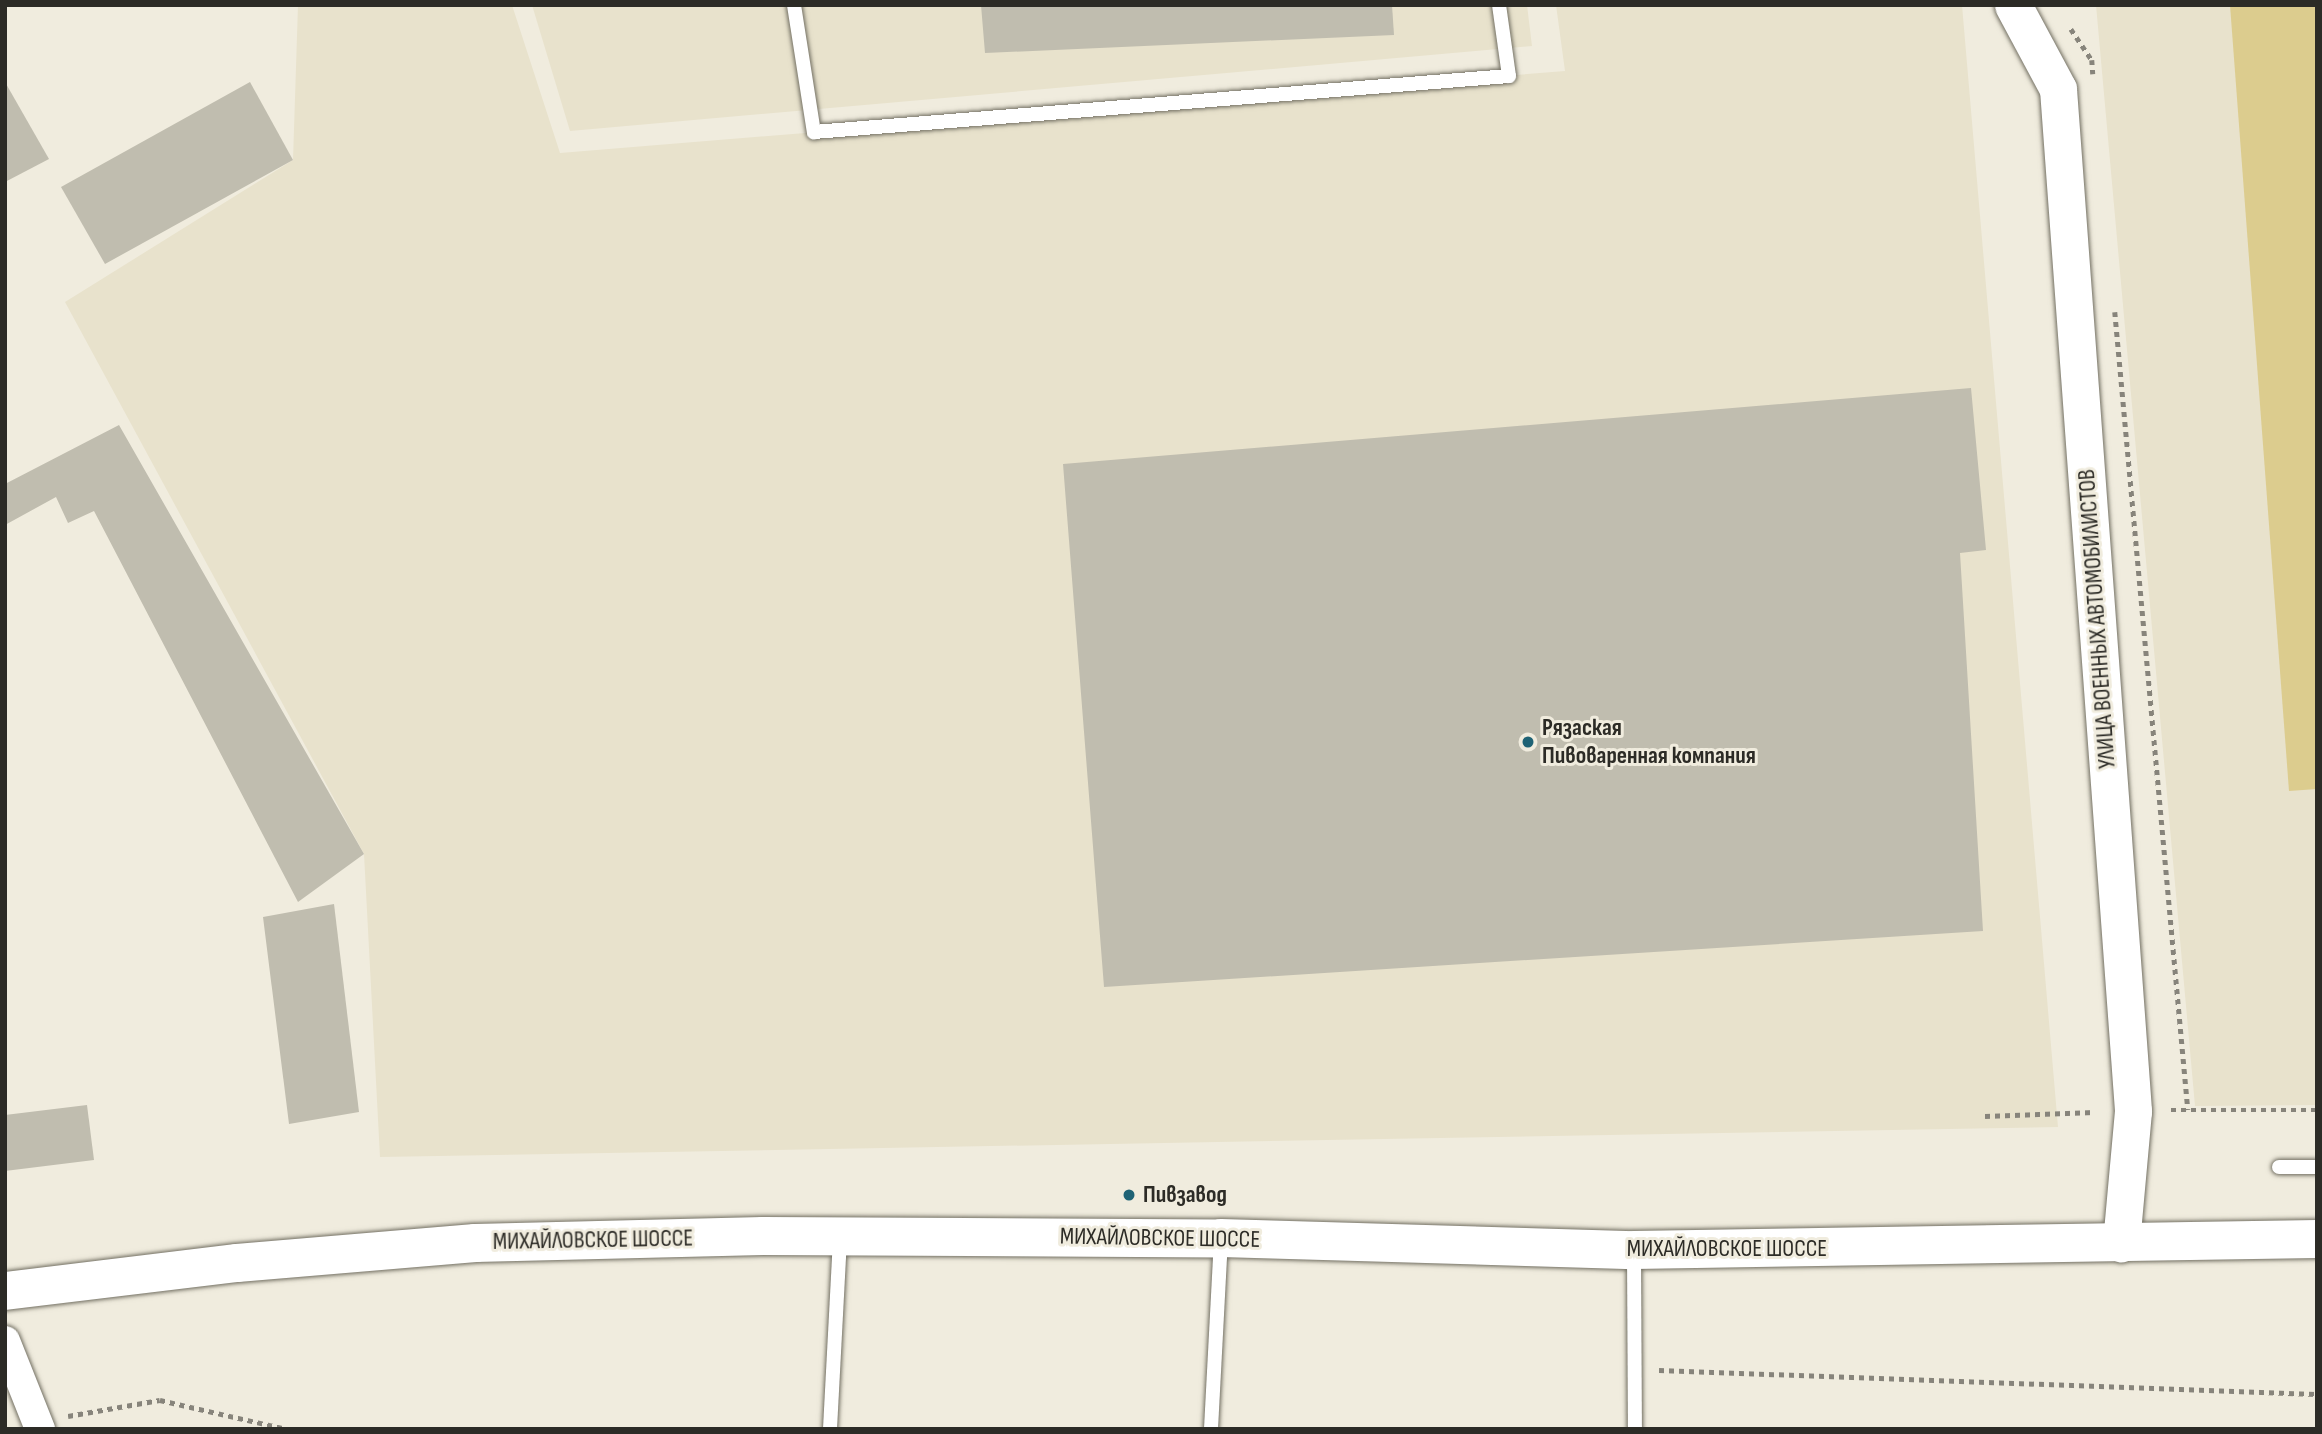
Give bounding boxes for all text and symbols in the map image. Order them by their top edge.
street label: УЛИЦА ВОЕННЫХ АВТОМОБИЛИСТОВ [2072,468,2122,770]
place label: Рязаская Пивоваренная компания [1542,714,1756,770]
marker: Рязаская Пивоваренная компания [1520,734,1536,750]
place label: Пивзавод [1143,1181,1227,1209]
marker: Пивзавод [1121,1187,1137,1203]
street label: МИХАЙЛОВСКОЕ ШОССЕ [1060,1222,1260,1254]
street label: МИХАЙЛОВСКОЕ ШОССЕ [493,1224,693,1256]
street label: МИХАЙЛОВСКОЕ ШОССЕ [1627,1235,1827,1263]

